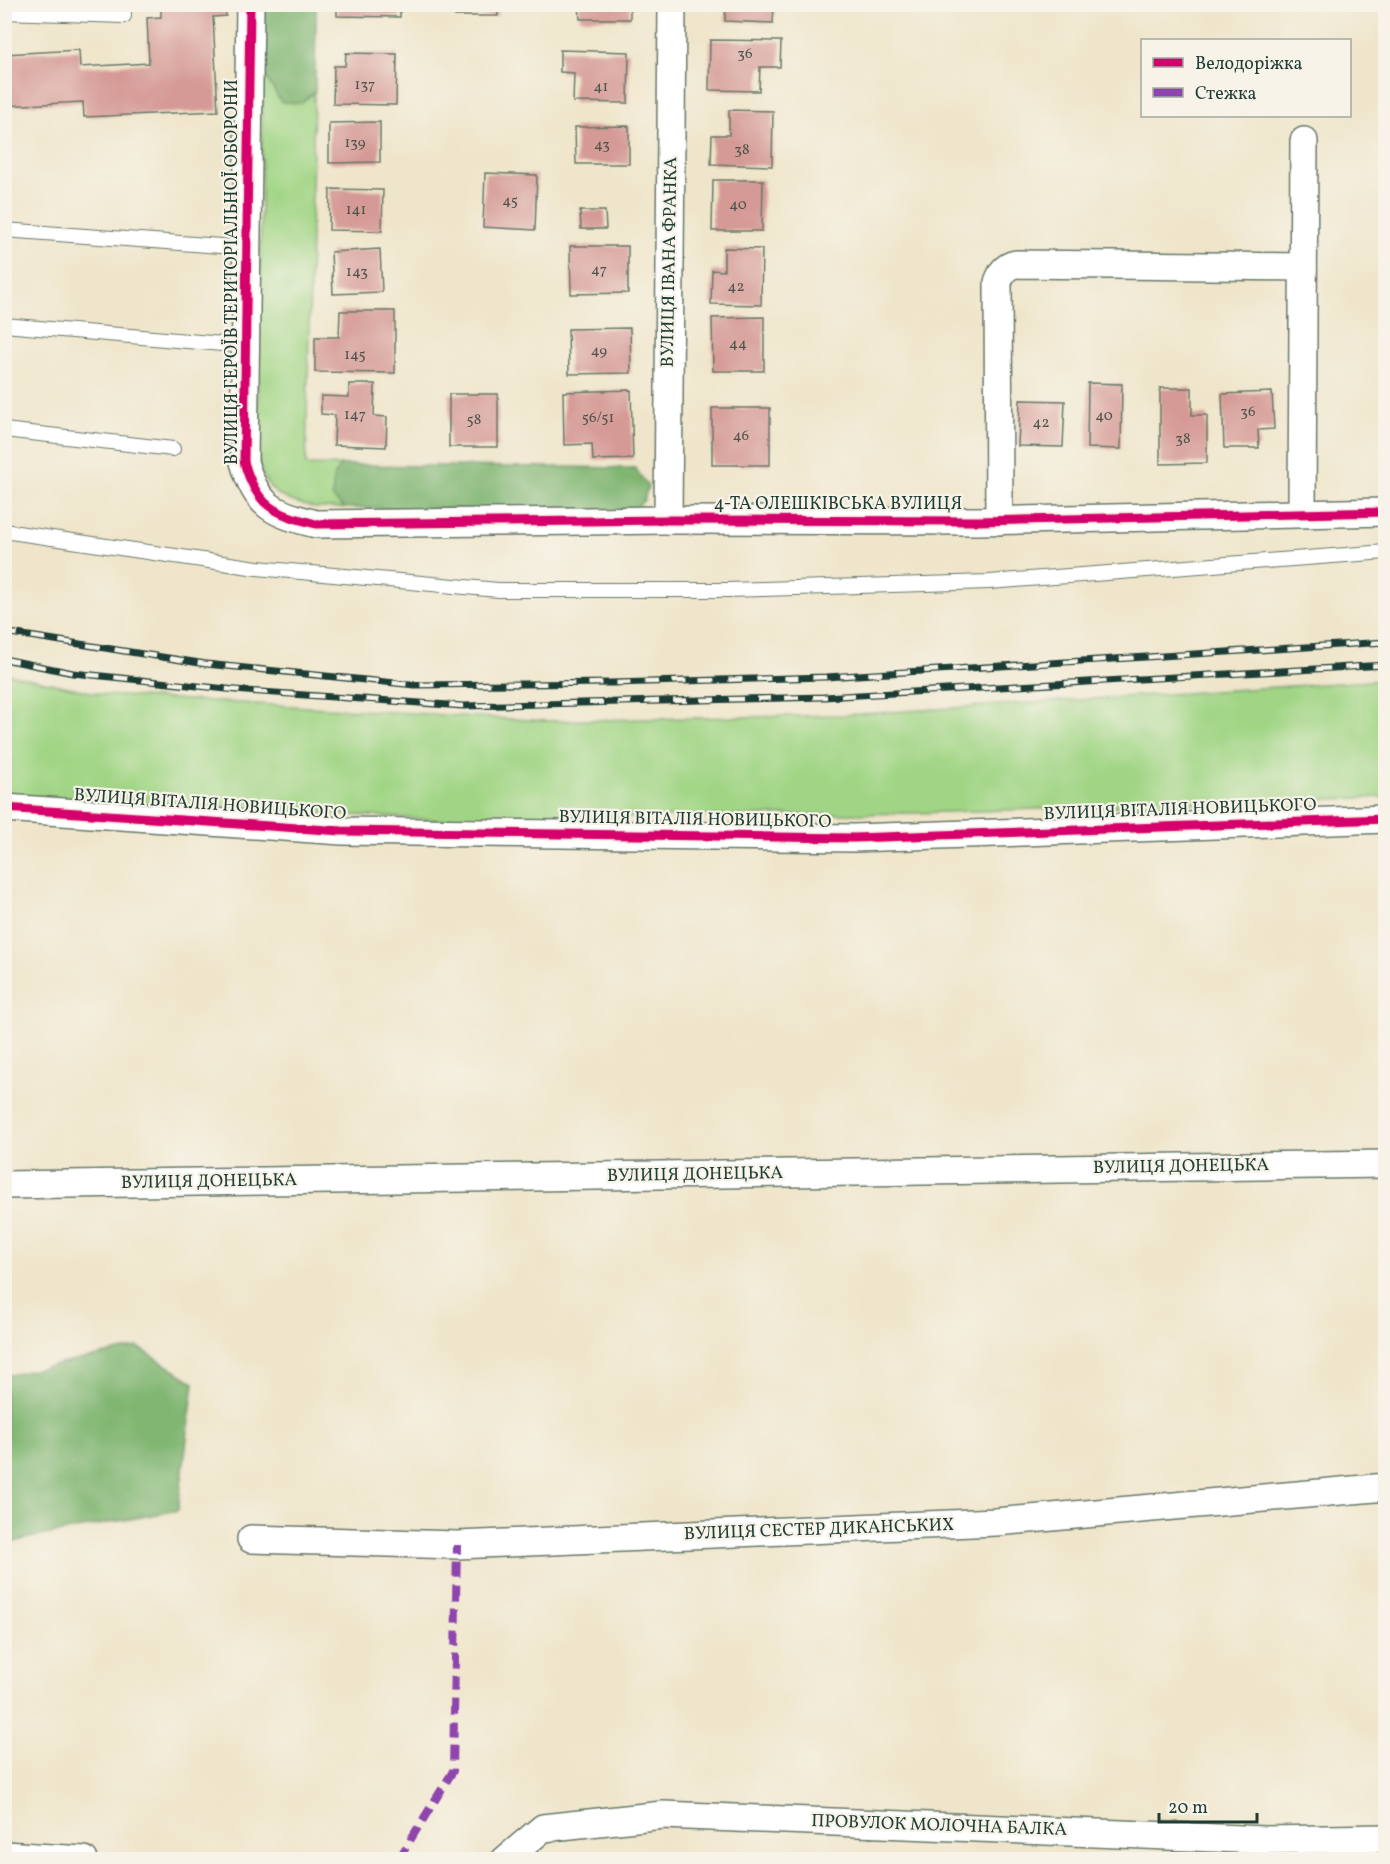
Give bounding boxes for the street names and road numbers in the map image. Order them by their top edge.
street label: ВУЛИЦЯ ГЕРОЇВ ТЕРИТОРІАЛЬНОЇ ОБОРОНИ [220,79,245,465]
street label: ВУЛИЦЯ ІВАНА ФРАНКА [656,156,684,368]
street label: 4-ТА ОЛЕШКІВСЬКА ВУЛИЦЯ [714,492,962,517]
street label: ВУЛИЦЯ ВІТАЛІЯ НОВИЦЬКОГО [73,783,347,827]
street label: ВУЛИЦЯ ВІТАЛІЯ НОВИЦЬКОГО [1043,793,1317,827]
street label: ВУЛИЦЯ ВІТАЛІЯ НОВИЦЬКОГО [558,805,832,835]
street label: ВУЛИЦЯ ДОНЕЦЬКА [1093,1153,1270,1181]
street label: ВУЛИЦЯ ДОНЕЦЬКА [607,1161,784,1189]
street label: ВУЛИЦЯ ДОНЕЦЬКА [121,1168,298,1196]
street label: ВУЛИЦЯ СЕСТЕР ДИКАНСЬКИХ [683,1513,955,1547]
street label: ПРОВУЛОК МОЛОЧНА БАЛКА [811,1809,1068,1843]

